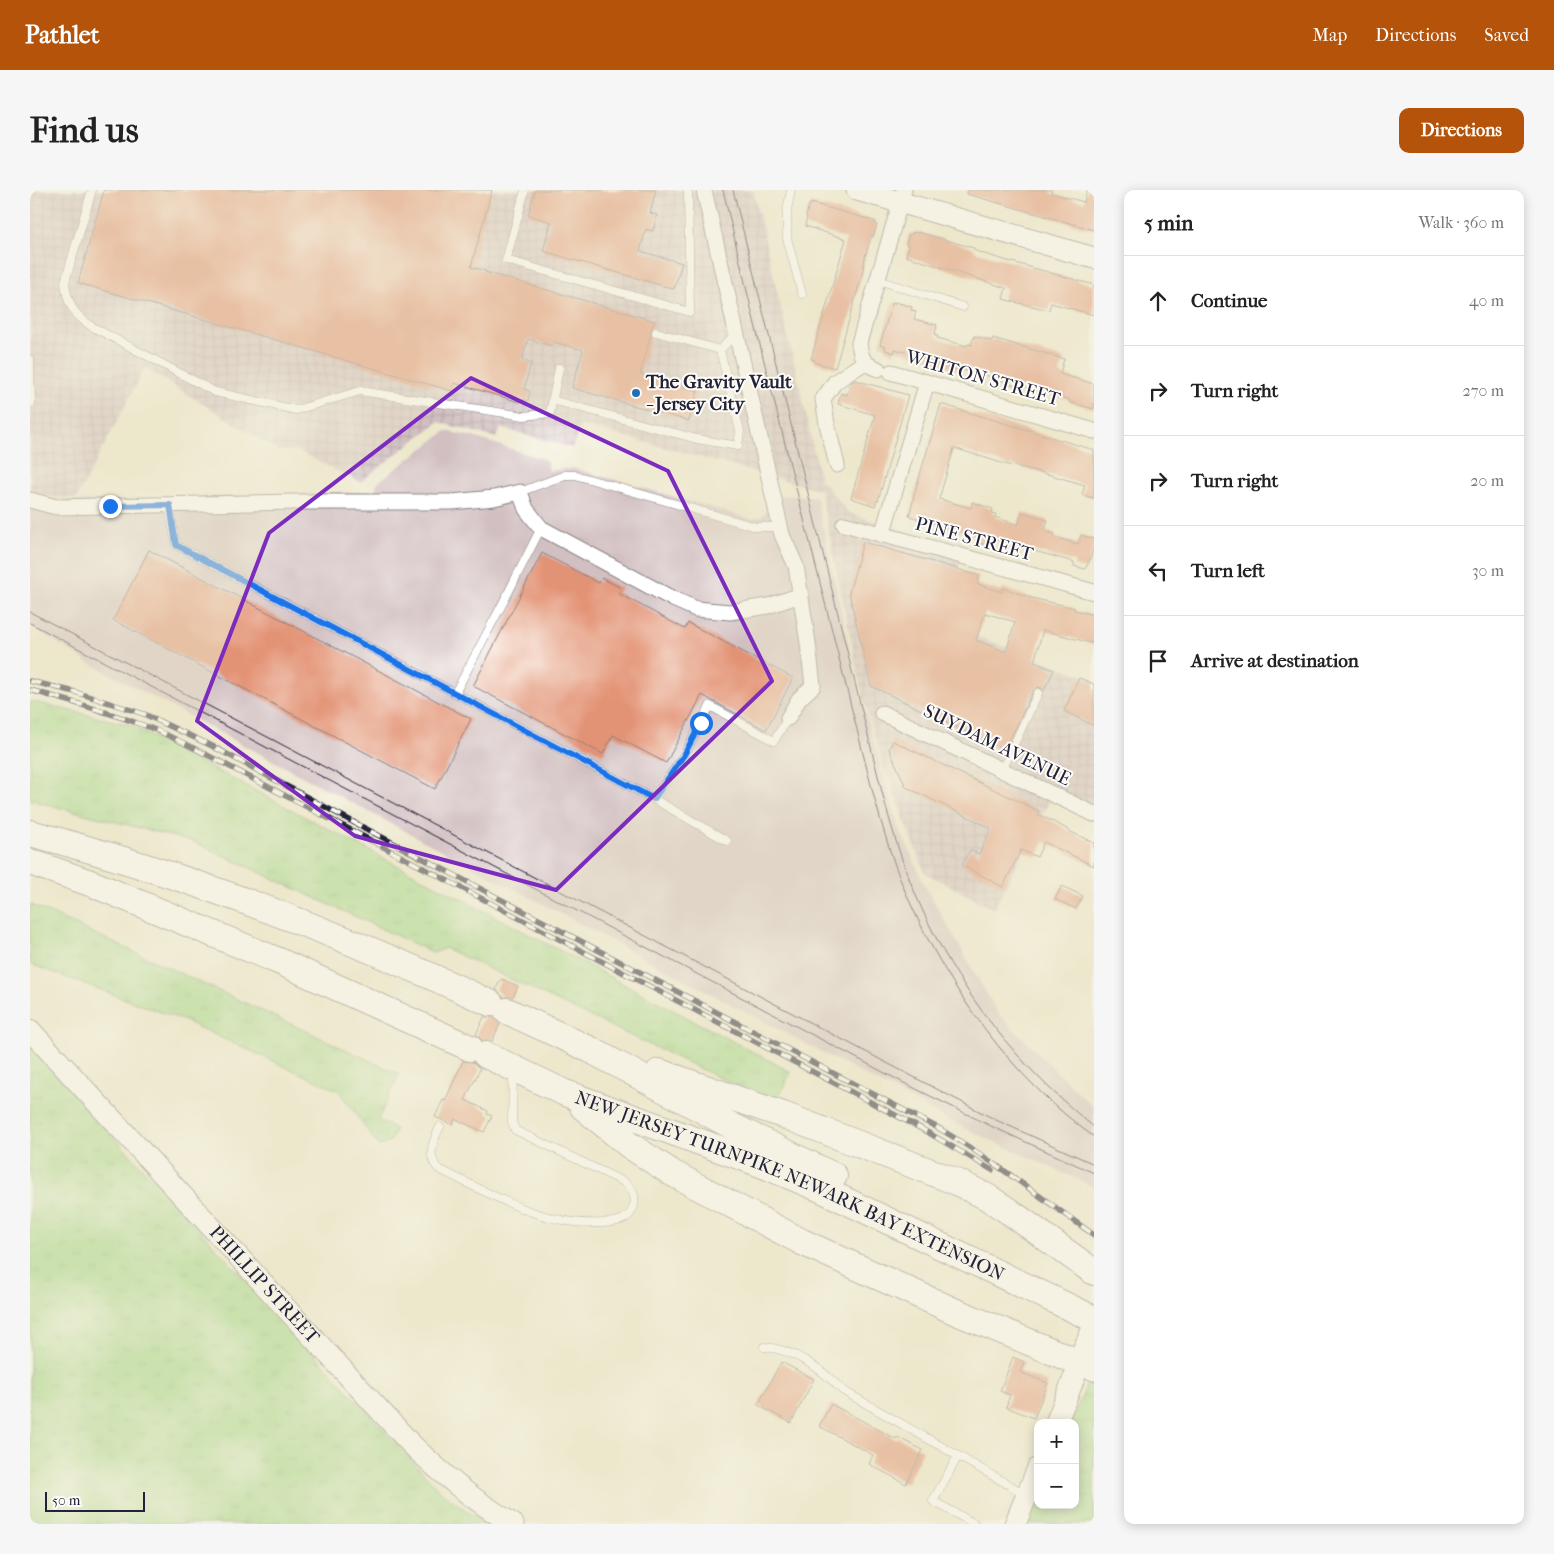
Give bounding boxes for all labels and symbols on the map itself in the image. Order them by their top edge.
street label: WHITON STREET [902,345,1063,411]
place label: The Gravity Vault - Jersey City [645,371,792,415]
marker: The Gravity Vault - Jersey City [630,387,642,399]
route end [99,495,122,518]
street label: PINE STREET [913,513,1036,565]
street label: SUYDAM AVENUE [920,700,1075,790]
route start [690,712,713,735]
street label: NEW JERSEY TURNPIKE NEWARK BAY EXTENSION [572,1087,1008,1286]
street label: PHILLIP STREET [205,1221,324,1348]
scale bar [45,1489,145,1512]

